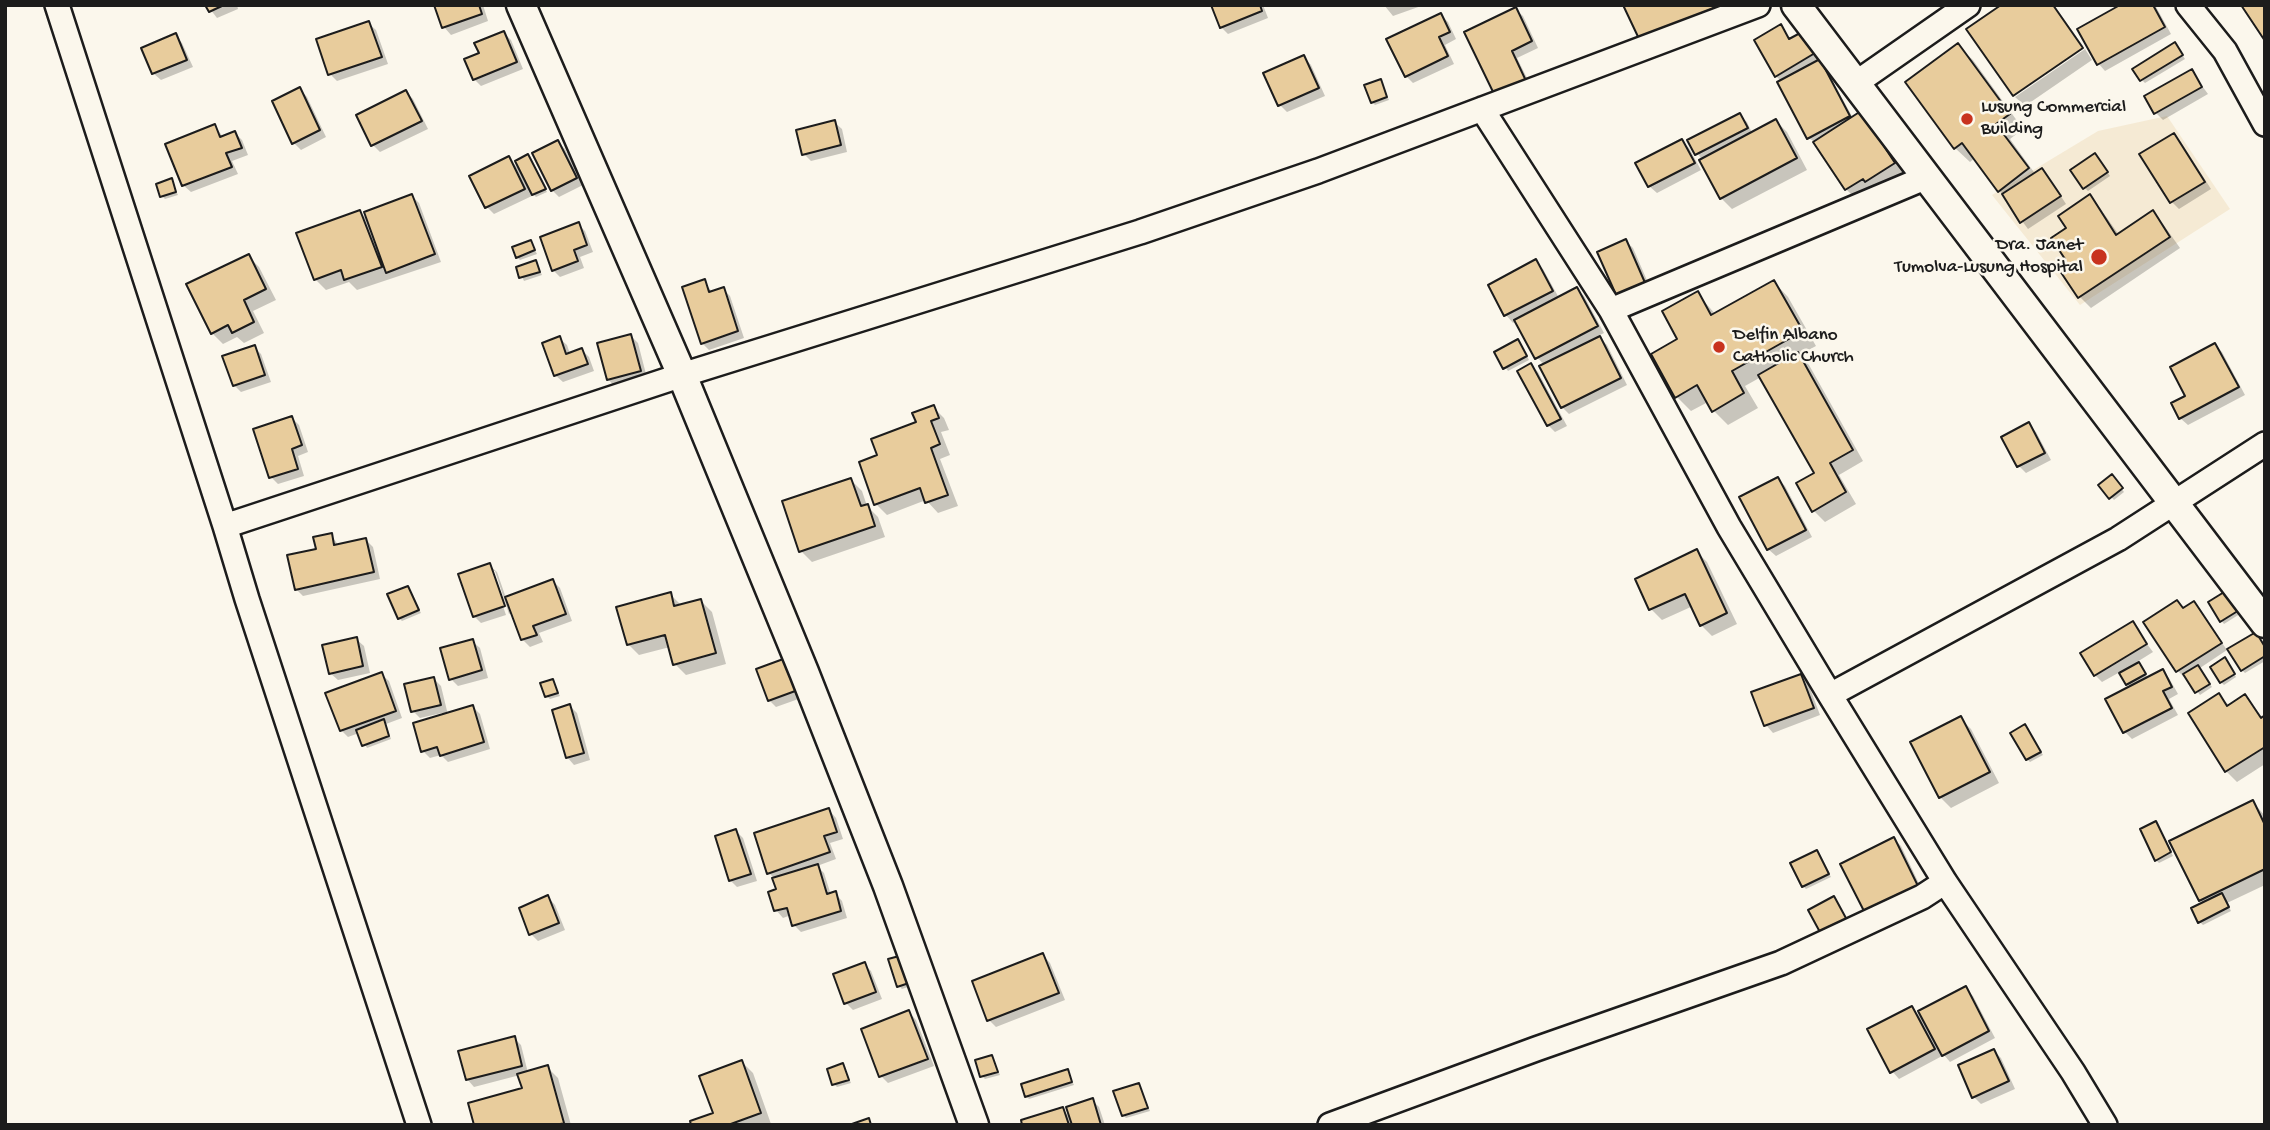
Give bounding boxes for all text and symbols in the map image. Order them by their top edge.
place label: Lusung Commercial Building [1981,97,2126,141]
marker: Lusung Commercial Building [1959,111,1975,127]
place label: Dra. Janet Tumolva-Lusung Hospital [1895,235,2083,279]
marker: Dra. Janet Tumolva-Lusung Hospital [2089,247,2109,267]
place label: Delfin Albano Catholic Church [1733,325,1854,369]
marker: Delfin Albano Catholic Church [1711,339,1727,355]

